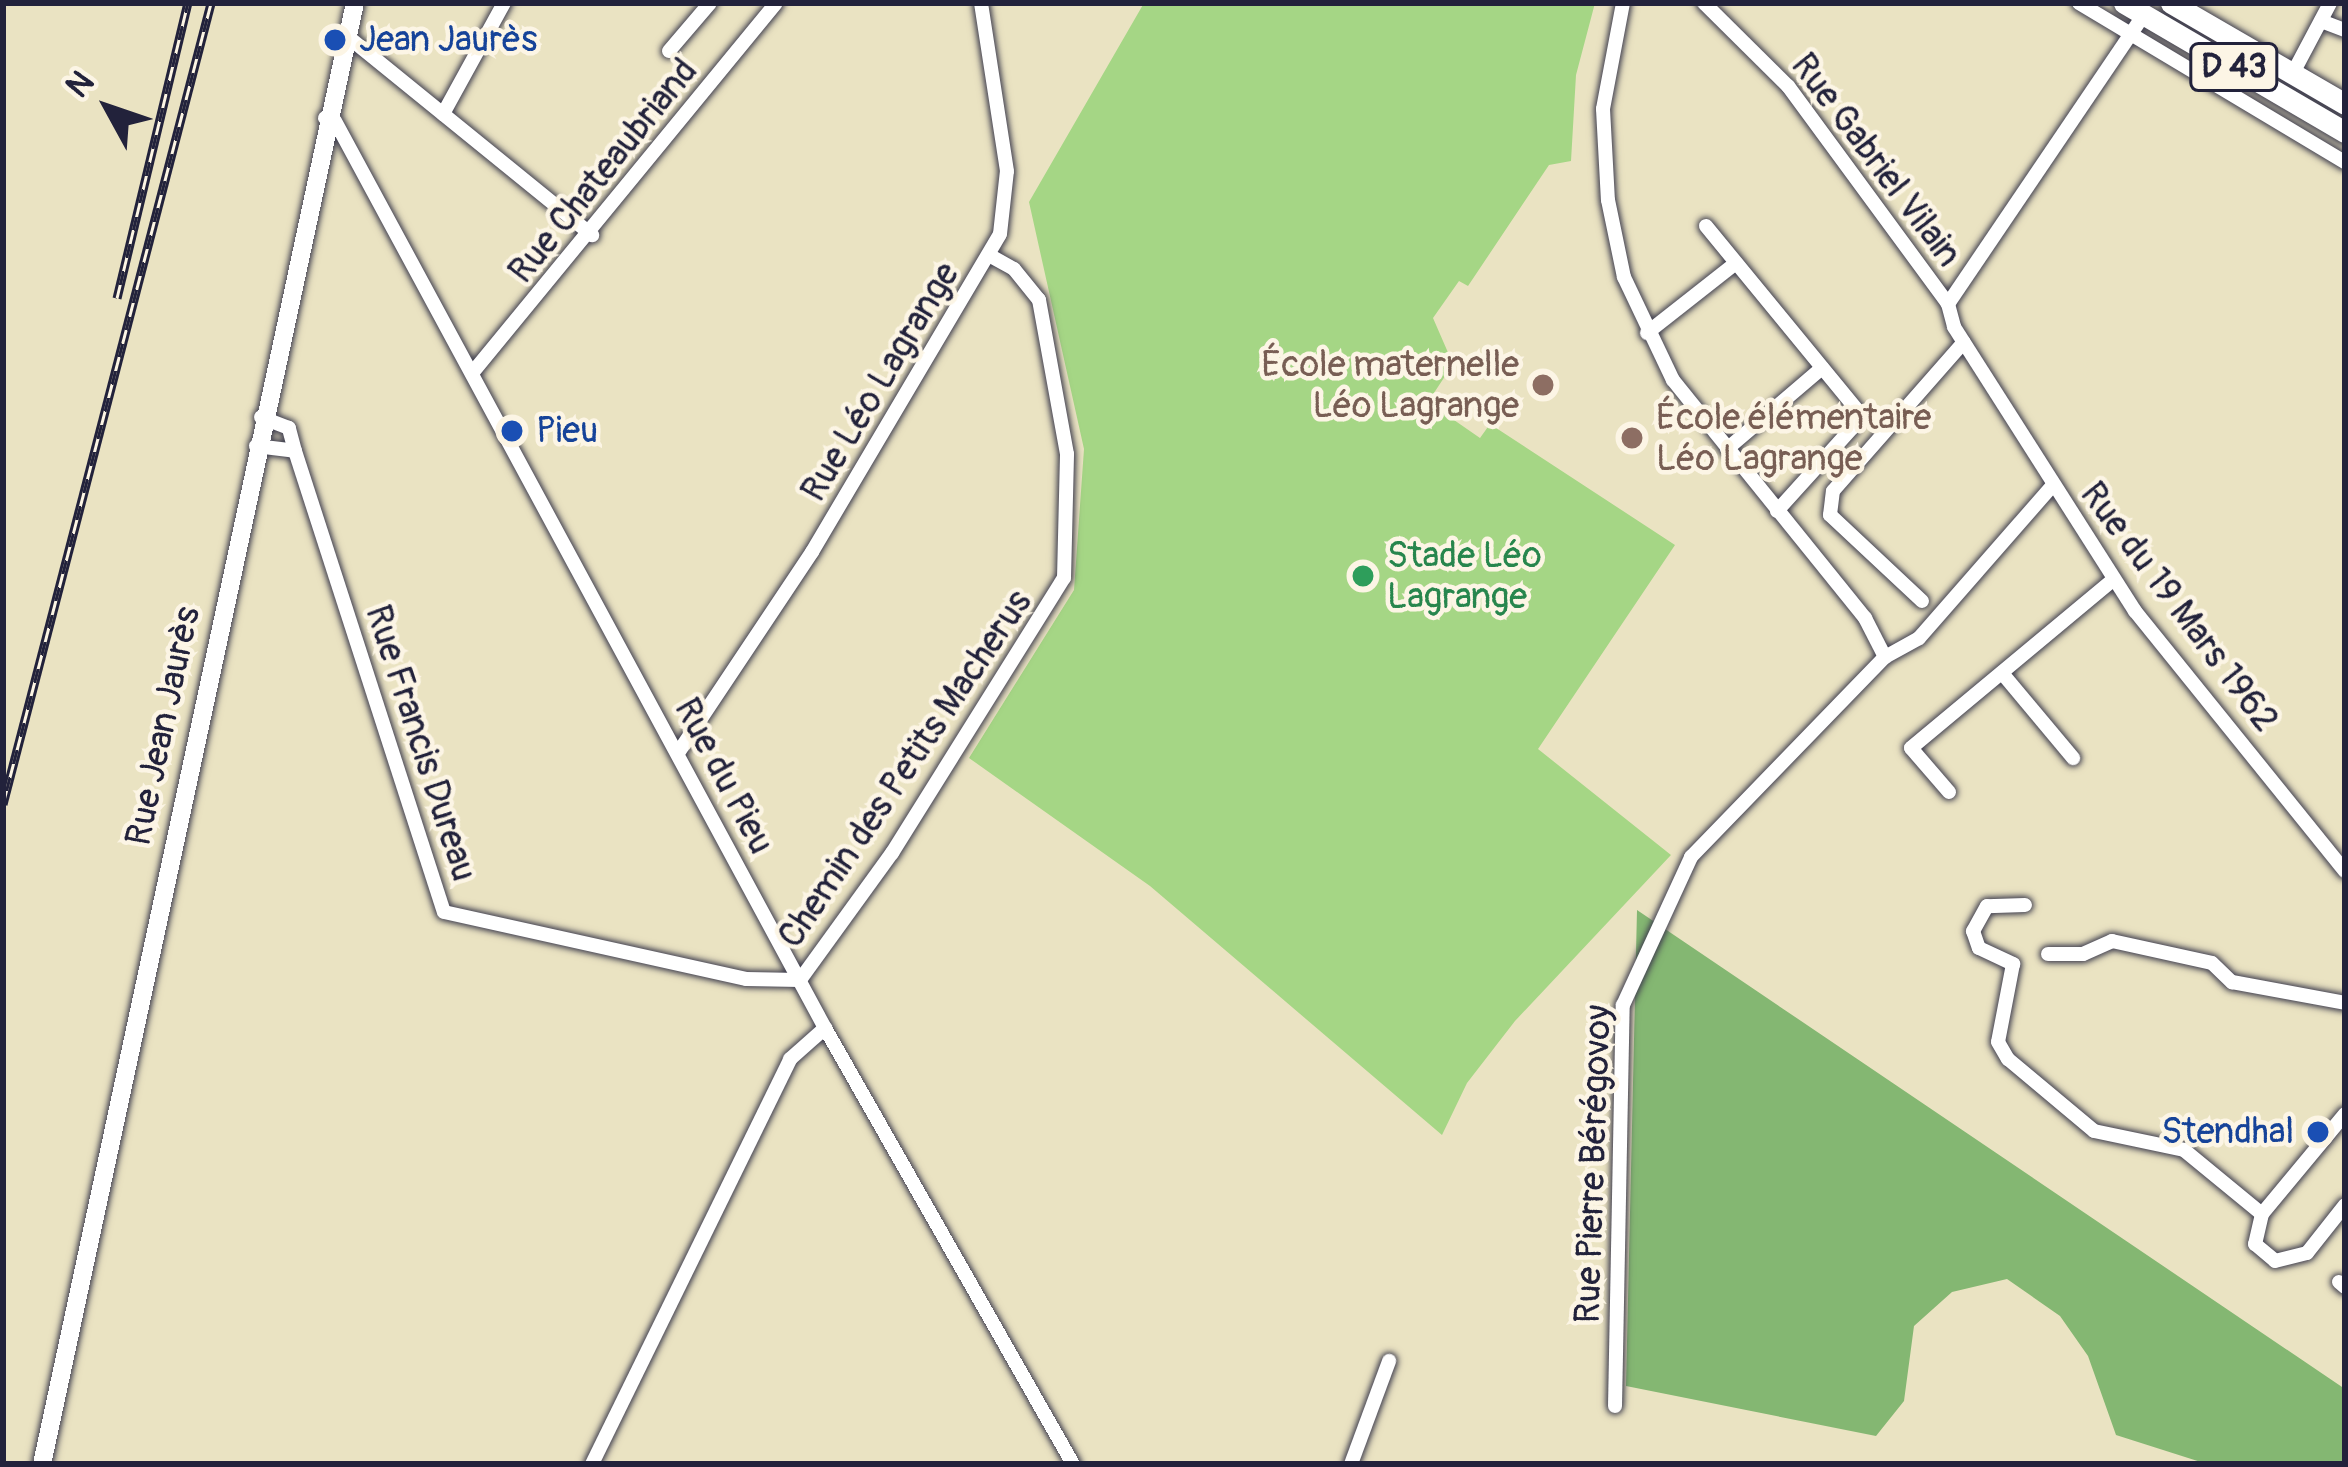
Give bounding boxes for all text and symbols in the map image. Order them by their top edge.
place label: Jean Jaurès [359,18,537,62]
marker: Jean Jaurès [322,27,348,53]
road number: D 43 [2189,40,2279,94]
street label: Rue Gabriel Vilain [1782,45,1970,275]
north arrow [48,48,168,168]
street label: Rue Chateaubriand [499,50,707,292]
text: N [57,63,103,106]
street label: Rue Léo Lagrange [792,255,968,509]
place label: École maternelle Léo Lagrange [1261,342,1519,427]
marker: École maternelle Léo Lagrange [1530,372,1556,398]
place label: École élémentaire Léo Lagrange [1656,395,1931,480]
place label: Pieu [536,409,598,453]
marker: Pieu [499,418,525,444]
marker: École élémentaire Léo Lagrange [1619,425,1645,451]
street label: Rue du 19 Mars 1962 [2071,474,2287,740]
place label: Stade Léo Lagrange [1387,533,1542,618]
marker: Stade Léo Lagrange [1350,563,1376,589]
street label: Chemin des Petits Macherus [769,582,1041,956]
street label: Rue Francis Dureau [356,600,486,886]
street label: Rue Jean Jaurès [117,603,209,849]
street label: Rue du Pieu [665,691,783,861]
street label: Rue Pierre Bérégovoy [1566,1004,1620,1324]
place label: Stendhal [2161,1110,2294,1154]
marker: Stendhal [2305,1119,2331,1145]

